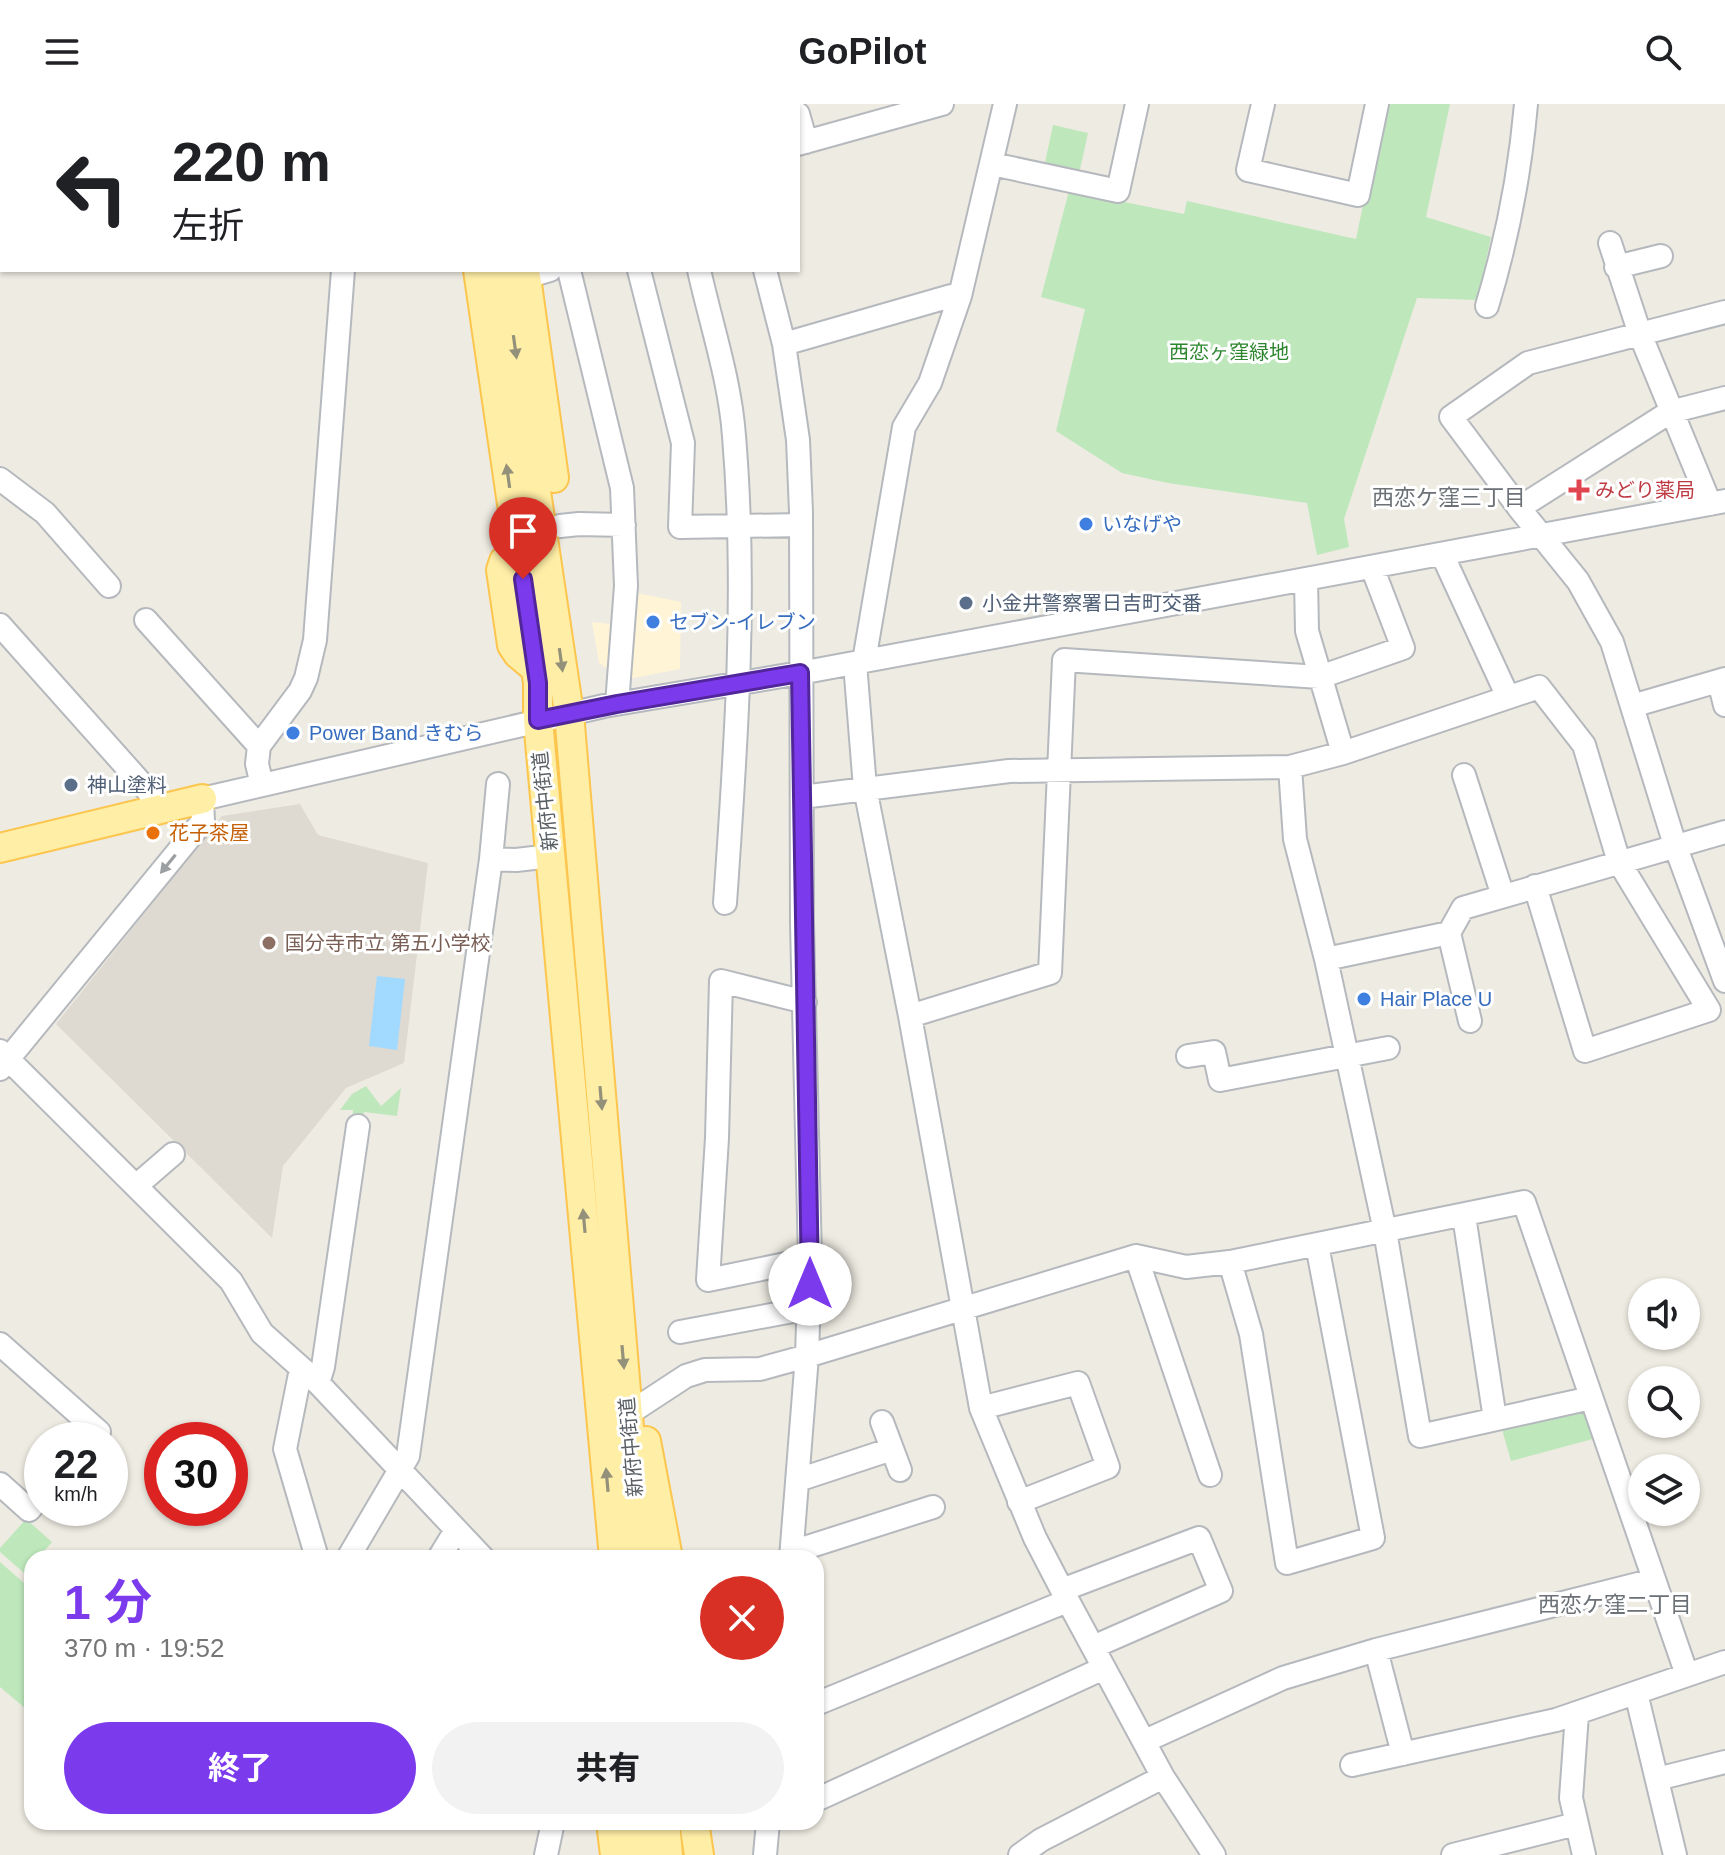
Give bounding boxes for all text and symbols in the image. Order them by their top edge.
icon: menu [40,30,84,74]
icon: search [1641,30,1685,74]
text: GoPilot [799,31,927,72]
text: 220 m [172,130,331,193]
icon: left [40,136,144,240]
text: 左折 [172,205,244,246]
one-way arrow [509,335,522,360]
park label: 西恋ヶ窪緑地 [1169,341,1289,363]
one-way arrow [501,463,514,488]
place label: みどり薬局 [1595,479,1695,501]
marker: みどり薬局 [1570,481,1588,499]
district label: 西恋ケ窪三丁目 [1372,485,1526,510]
pin [489,497,557,579]
icon: arrive [501,509,545,553]
place label: いなげや [1102,513,1182,535]
marker: いなげや [1077,515,1095,533]
place label: 小金井警察署日吉町交番 [982,592,1202,614]
marker: 小金井警察署日吉町交番 [957,594,975,612]
place label: セブン-イレブン [669,611,816,633]
marker: セブン-イレブン [644,613,662,631]
one-way arrow [555,648,568,673]
place label: Power Band きむら [309,722,484,744]
marker: Power Band きむら [284,724,302,742]
street label: 新府中街道 [529,750,561,852]
place label: 神山塗料 [87,774,167,796]
marker: 神山塗料 [62,776,80,794]
place label: 花子茶屋 [169,822,249,844]
marker: 花子茶屋 [144,824,162,842]
one-way arrow [160,854,176,874]
place label: 国分寺市立 第五小学校 [285,932,491,954]
marker: 国分寺市立 第五小学校 [260,934,278,952]
place label: Hair Place U [1380,988,1492,1010]
marker: Hair Place U [1355,990,1373,1008]
one-way arrow [595,1086,608,1111]
one-way arrow [577,1208,590,1233]
position arrow [768,1242,852,1326]
map controls [1628,1278,1700,1526]
button: sound [1628,1278,1700,1350]
one-way arrow [616,1345,629,1370]
button: search [1628,1366,1700,1438]
street label: 新府中街道 [616,1396,646,1498]
speed limit sign: 30 [144,1422,248,1526]
text: 22 [54,1442,98,1486]
button: layers [1628,1454,1700,1526]
one-way arrow [600,1467,613,1492]
text: km/h [54,1483,98,1505]
text: 1 分 [64,1576,152,1629]
button: close [700,1576,784,1660]
district label: 西恋ケ窪二丁目 [1538,1592,1692,1617]
text: 370 m · 19:52 [64,1633,224,1663]
button: 終了 [64,1722,416,1814]
button: 共有 [432,1722,784,1814]

